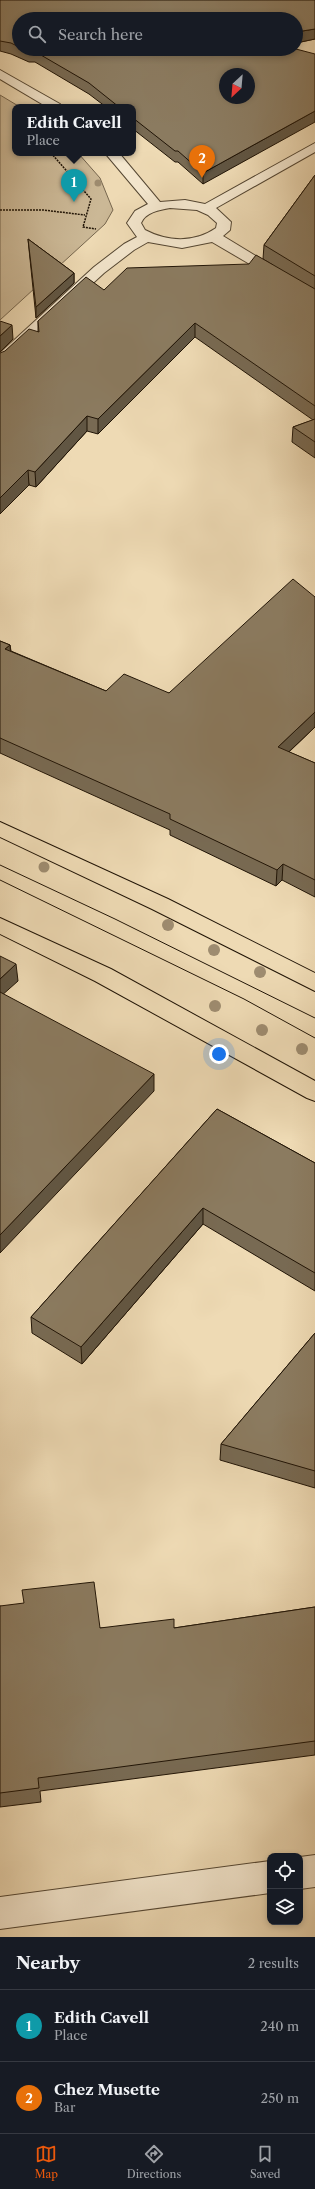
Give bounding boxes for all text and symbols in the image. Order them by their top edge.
search box [12,12,303,56]
icon: search [26,23,48,45]
text: Search here [58,25,143,44]
north arrow [219,68,255,104]
popup [12,104,136,156]
text: Edith Cavell [26,113,122,132]
text: Place [26,132,60,148]
pin: 2 [189,145,215,178]
pin: 1 [61,169,87,202]
your location [209,1044,229,1064]
map controls [267,1853,303,1925]
button: locate [267,1853,303,1889]
button: layers [267,1889,303,1925]
text: Nearby [16,1953,80,1973]
text: 2 results [248,1955,299,1971]
text: Edith Cavell [54,2008,149,2027]
text: 1 [26,2018,32,2034]
text: 240 m [260,2018,299,2034]
text: Place [54,2027,87,2043]
text: Chez Musette [54,2080,160,2099]
text: 2 [25,2090,33,2106]
text: 250 m [261,2090,299,2106]
text: Bar [54,2099,75,2115]
tab: Map [34,2143,58,2181]
tab: Directions [127,2143,181,2181]
tab: Saved [250,2143,281,2181]

